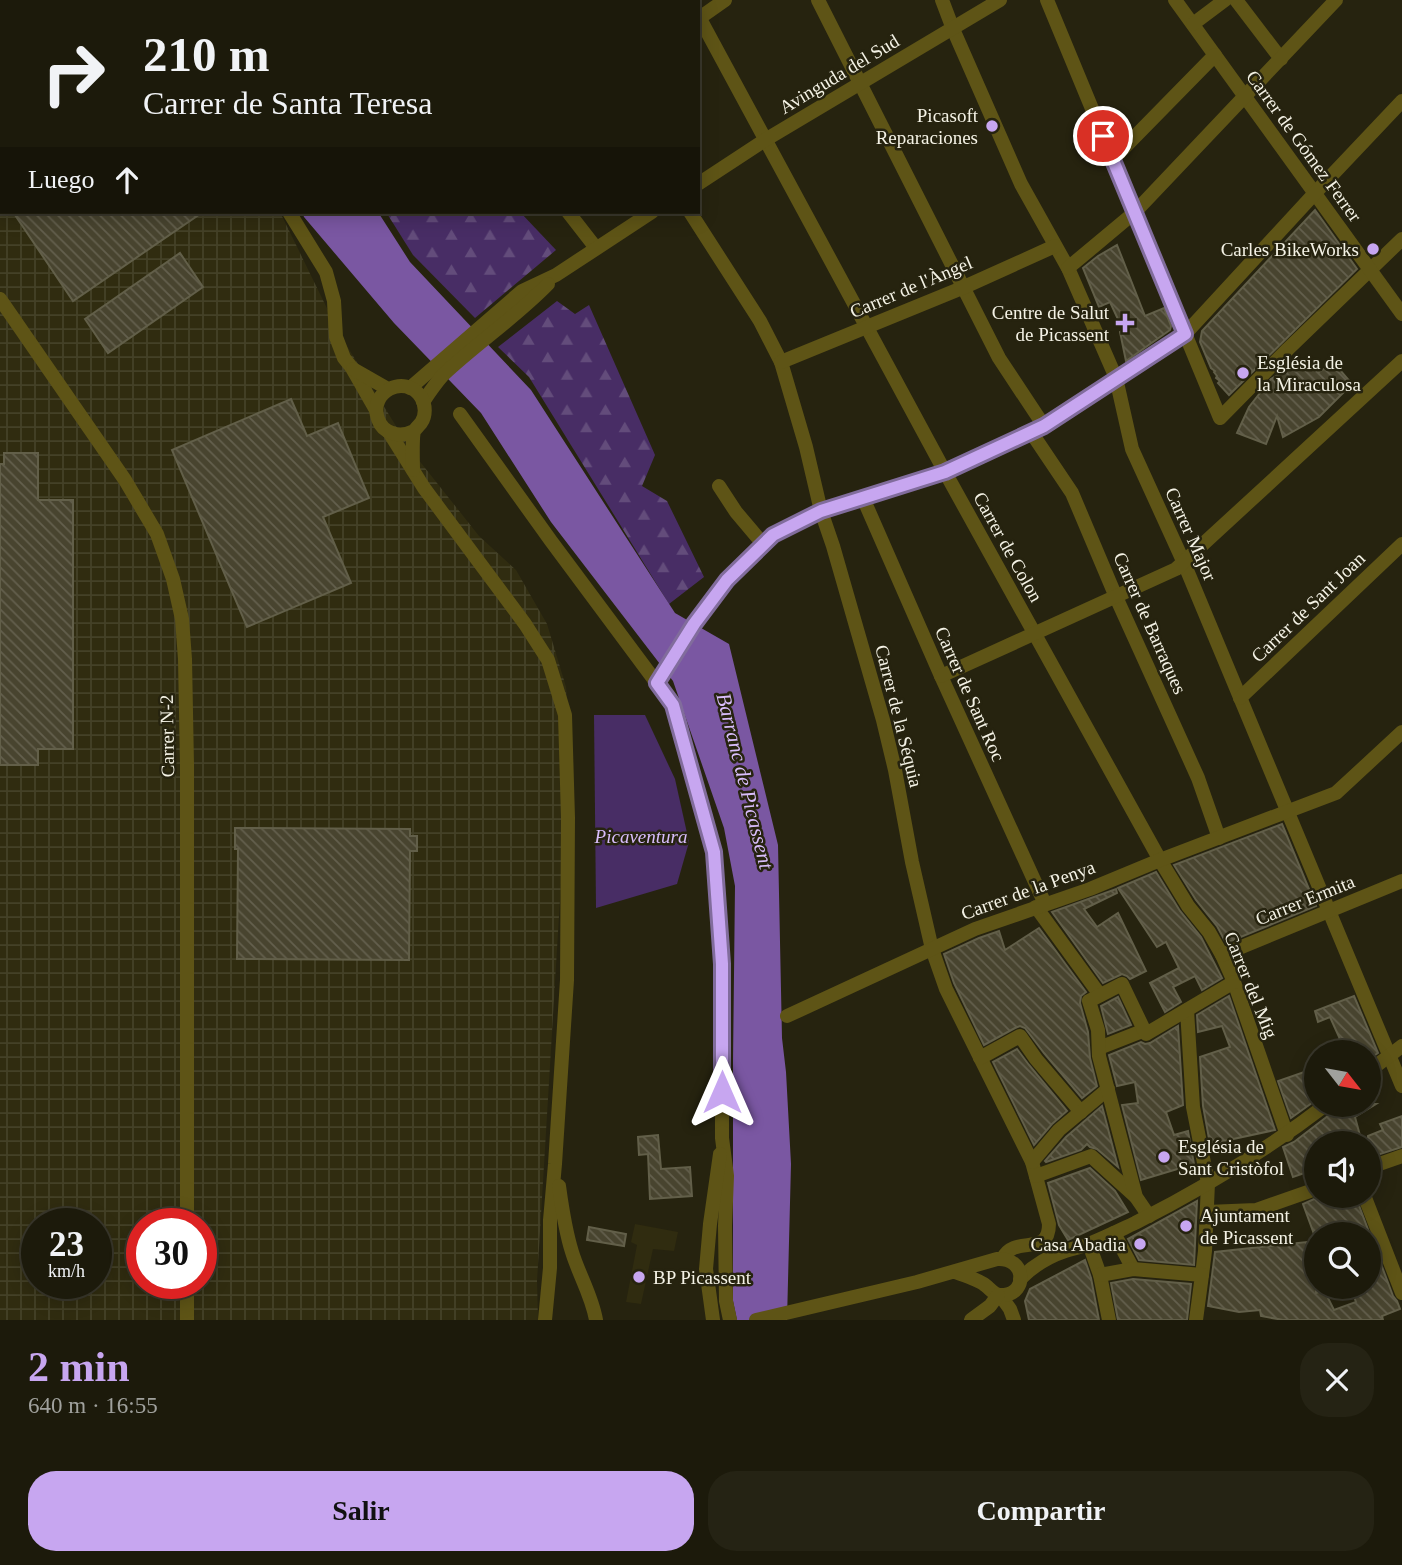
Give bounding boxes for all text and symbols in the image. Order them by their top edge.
text: 210 m [143,27,270,82]
icon: right [28,28,119,119]
street label: Avinguda del Sud [775,30,903,118]
street label: Carrer de Gómez Ferrer [1242,66,1366,226]
text: Carrer de Santa Teresa [143,85,432,121]
place label: Picasoft Reparaciones [876,105,979,148]
pin [1073,106,1133,166]
icon: arrive [1084,117,1122,155]
marker: Picasoft Reparaciones [984,118,1000,134]
icon: ahead [108,161,146,199]
text: Luego [28,165,94,194]
place label: Carles BikeWorks [1221,239,1359,260]
marker: Carles BikeWorks [1365,241,1381,257]
street label: Carrer de l'Àngel [847,252,975,322]
place label: Centre de Salut de Picassent [992,302,1110,345]
marker: Centre de Salut de Picassent [1115,313,1135,333]
place label: Església de la Miraculosa [1257,352,1362,395]
marker: Església de la Miraculosa [1235,365,1251,381]
street label: Carrer Major [1161,484,1221,584]
street label: Carrer de Colon [969,488,1047,606]
street label: Carrer de Sant Joan [1247,547,1369,666]
street label: Carrer de Barraques [1109,549,1191,697]
street label: Carrer de Sant Roc [931,623,1009,765]
street label: Carrer de la Séquia [871,643,927,790]
water label: Barranc de Picassent [711,690,779,873]
street label: Carrer N-2 [156,694,178,778]
park label: Picaventura [594,826,687,847]
street label: Carrer de la Penya [958,856,1098,924]
street label: Carrer Ermita [1252,870,1358,929]
street label: Carrer del Mig [1220,929,1282,1042]
north arrow [1304,1040,1381,1116]
map controls [1304,1040,1381,1299]
position arrow [685,1055,759,1129]
button: sound [1304,1131,1381,1208]
place label: Església de Sant Cristòfol [1178,1136,1284,1179]
marker: Església de Sant Cristòfol [1156,1149,1172,1165]
place label: Ajuntament de Picassent [1200,1205,1294,1248]
speed limit sign: 30 [126,1208,217,1299]
marker: Ajuntament de Picassent [1178,1218,1194,1234]
button: search [1304,1222,1381,1299]
text: 23 [49,1225,84,1264]
place label: Casa Abadia [1030,1234,1127,1255]
marker: Casa Abadia [1132,1236,1148,1252]
text: km/h [48,1261,85,1281]
place label: BP Picassent [653,1267,752,1288]
marker: BP Picassent [631,1269,647,1285]
button: close [1300,1343,1374,1417]
text: 2 min [28,1344,130,1390]
text: 640 m · 16:55 [28,1393,158,1418]
button: Salir [28,1471,694,1551]
button: Compartir [708,1471,1374,1551]

